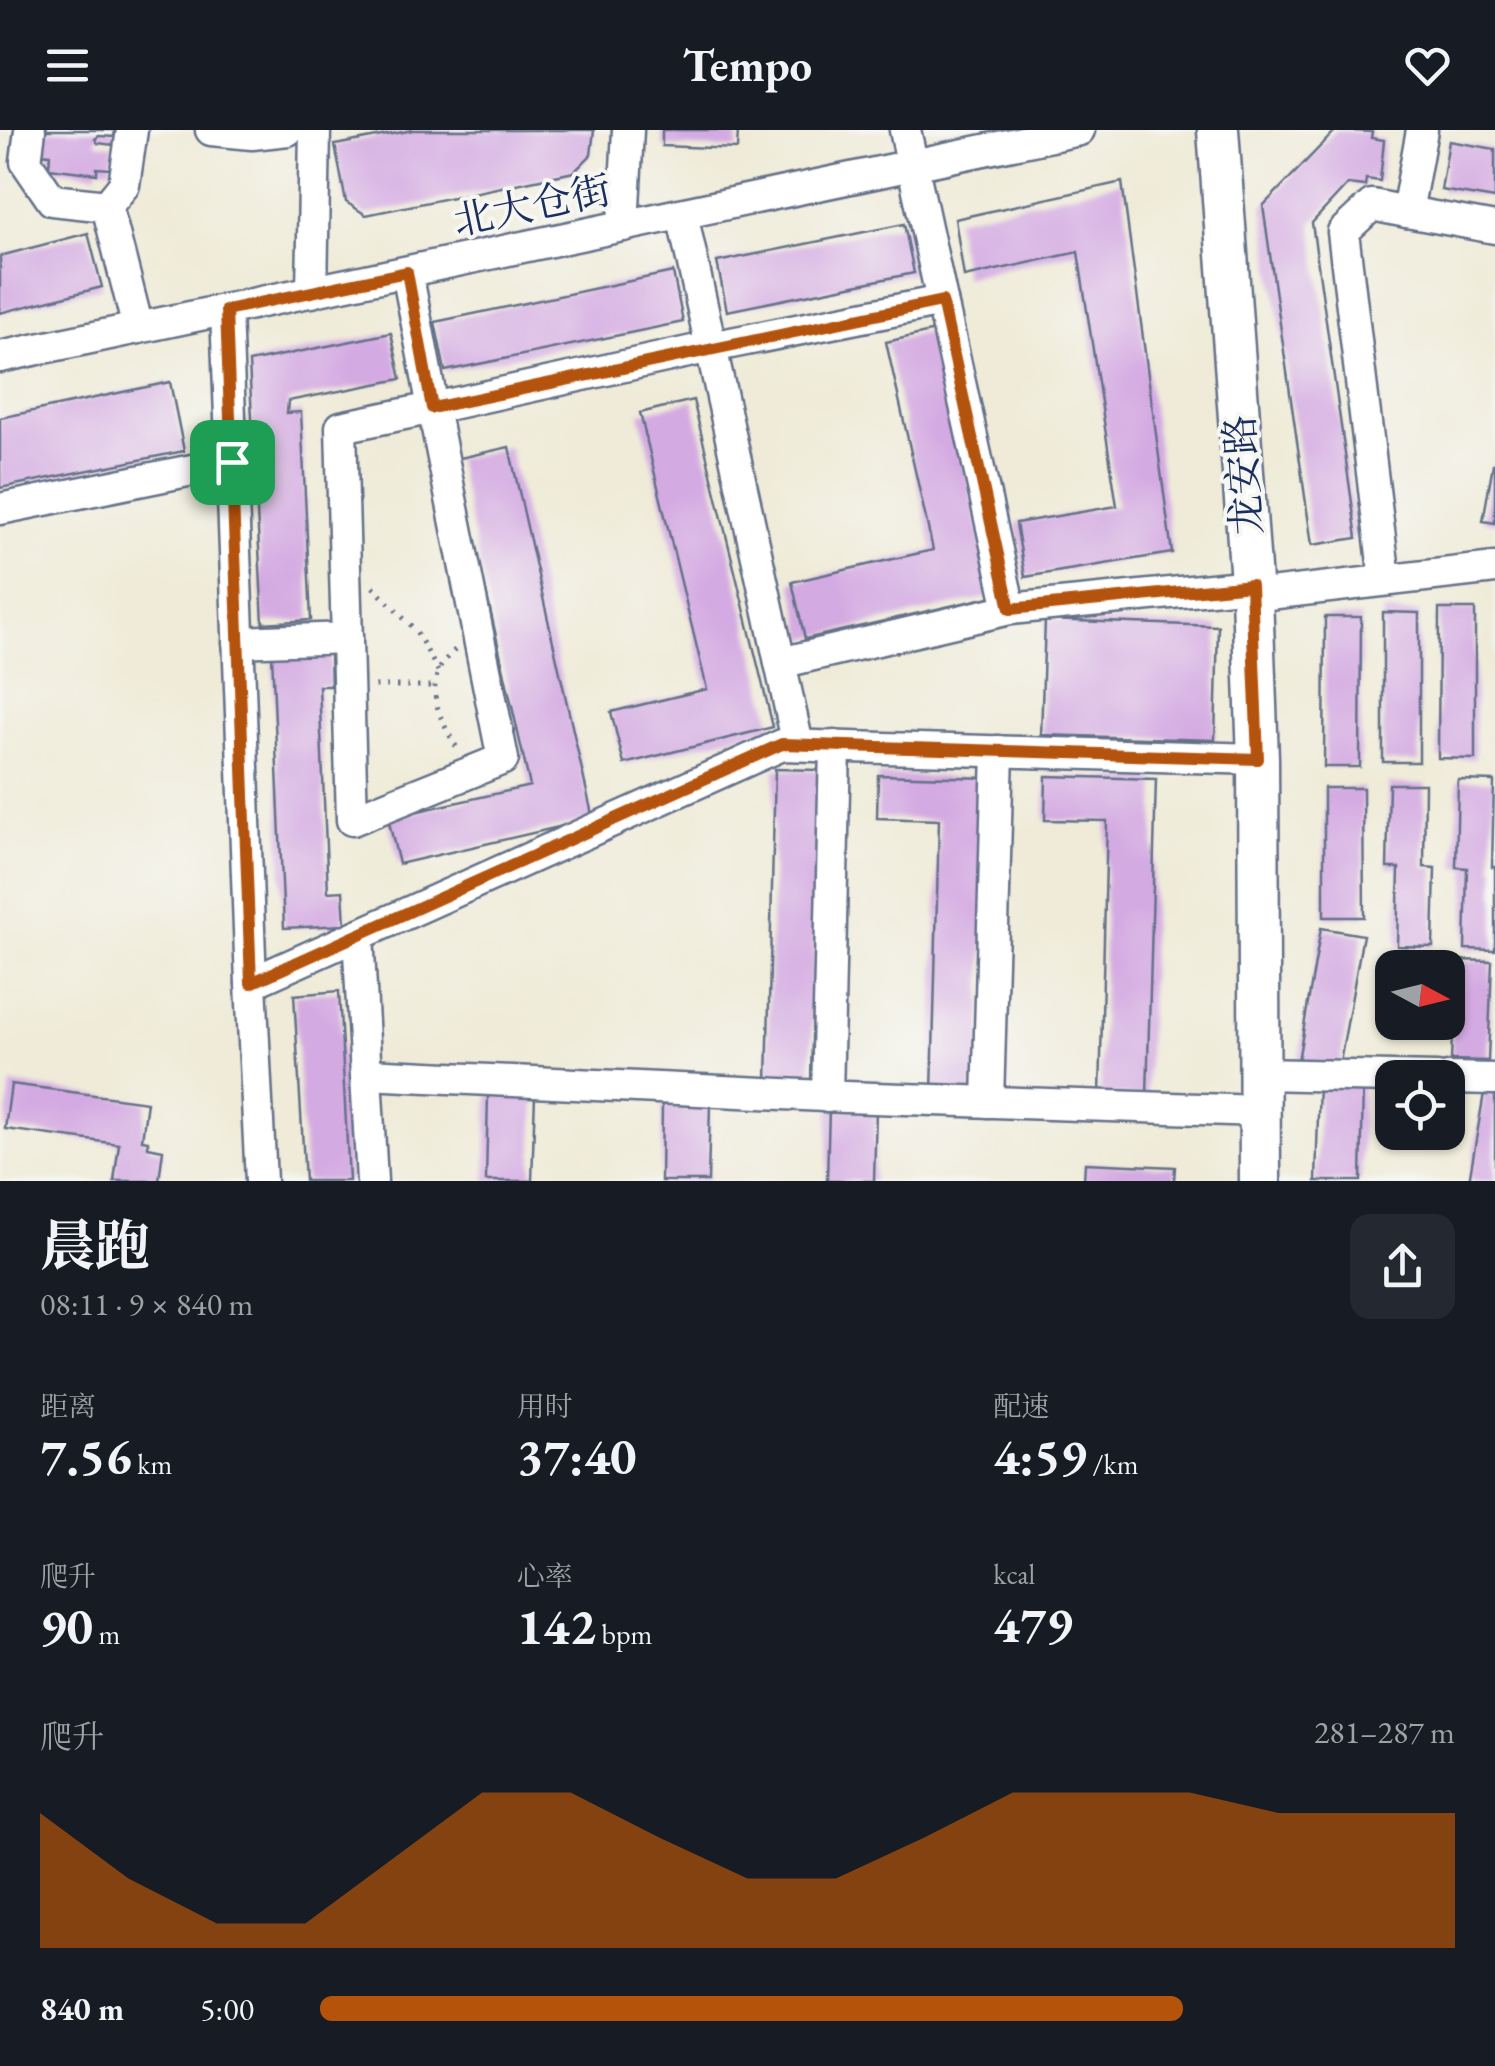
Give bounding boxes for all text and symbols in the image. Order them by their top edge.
text: Tempo [683,36,812,94]
icon: menu [40,38,95,93]
icon: heart [1400,38,1455,93]
street label: 北大仓街 [448,163,616,247]
street label: 龙安路 [1213,413,1273,537]
pin [190,420,275,505]
icon: arrive [205,435,260,490]
north arrow [1375,950,1465,1040]
map controls [1375,950,1465,1150]
button: locate [1375,1060,1465,1150]
text: 晨跑 [40,1210,150,1281]
button: share [1350,1214,1455,1319]
text: 08:11 · 9 × 840 m [40,1283,253,1325]
text: 距离 [40,1388,96,1424]
text: 用时 [517,1388,573,1424]
text: 配速 [993,1388,1049,1424]
text: 7.56 [40,1424,132,1489]
text: 37:40 [517,1424,637,1489]
text: 4:59 [993,1424,1087,1489]
text: km [132,1446,172,1482]
text: /km [1087,1446,1138,1482]
text: kcal [993,1556,1035,1592]
text: 爬升 [40,1558,96,1594]
text: 心率 [517,1558,573,1594]
text: 479 [993,1592,1073,1657]
text: 90 [40,1594,93,1659]
text: 142 [517,1594,596,1659]
text: m [93,1616,120,1652]
text: bpm [596,1616,652,1652]
text: 281–287 m [1314,1711,1455,1753]
text: 爬升 [40,1716,104,1758]
text: 840 m [40,1988,124,2030]
text: 5:00 [200,1988,254,2030]

